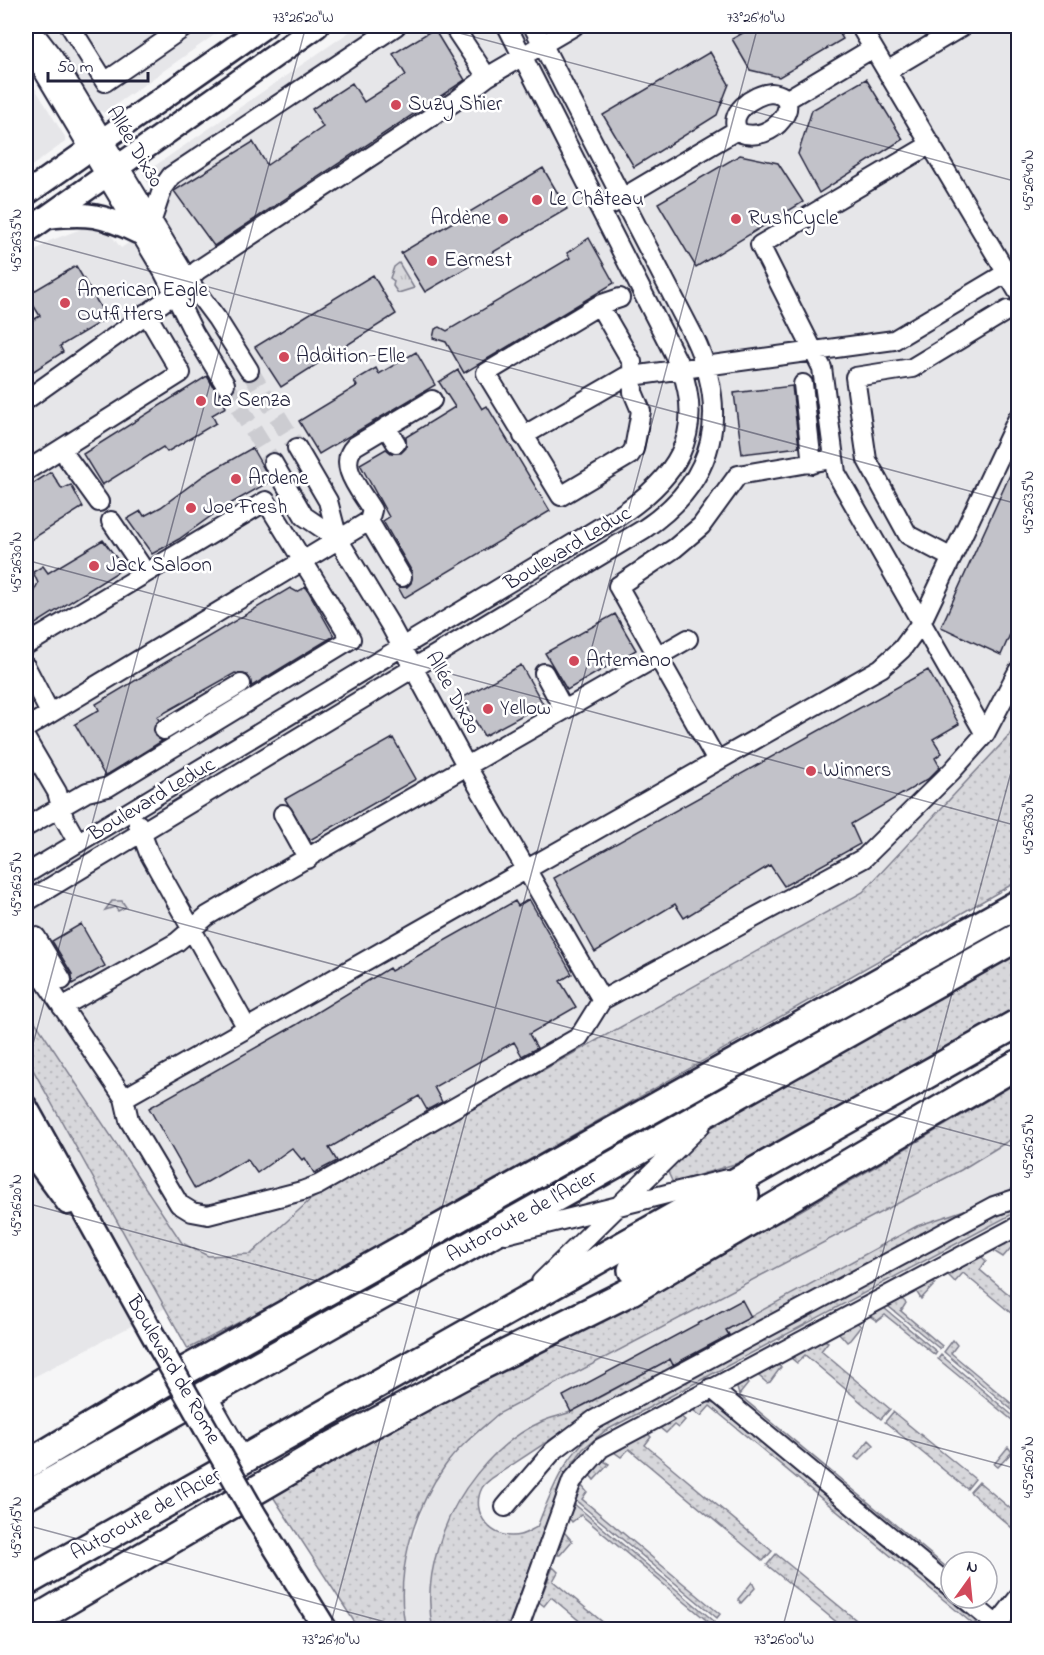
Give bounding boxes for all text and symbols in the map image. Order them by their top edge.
text: 73°26'20"W [272,7,334,29]
text: 73°26'10"W [727,7,785,29]
scale bar [48,45,148,83]
text: 50 m [57,55,94,81]
place label: Suzy Shier [408,90,503,122]
marker: Suzy Shier [389,98,403,112]
street label: Allée Dix30 [98,101,170,193]
text: 45°26'40"N [1018,150,1040,210]
place label: Le Château [549,185,644,215]
marker: Le Château [530,193,544,207]
place label: Ardène [431,204,492,234]
place label: RushCycle [748,204,839,236]
text: 45°26'35"N [6,209,28,271]
marker: Ardène [496,212,510,226]
marker: RushCycle [729,212,743,226]
place label: Earnest [444,246,512,276]
marker: Earnest [425,254,439,268]
place label: American Eagle Outfitters [77,276,208,330]
marker: American Eagle Outfitters [58,296,72,310]
place label: Addition-Elle [296,342,406,372]
marker: Addition-Elle [277,350,291,364]
place label: La Senza [213,386,291,416]
marker: La Senza [194,394,208,408]
place label: Ardene [248,464,309,494]
text: 45°26'35"N [1018,471,1040,533]
marker: Ardene [229,472,243,486]
place label: Joe Fresh [203,493,287,523]
street label: Boulevard Leduc [498,499,638,599]
marker: Joe Fresh [184,501,198,515]
text: 45°26'30"N [6,532,28,592]
place label: Jack Saloon [106,551,212,581]
marker: Jack Saloon [87,559,101,573]
street label: Allée Dix30 [417,646,487,740]
place label: Artemano [586,646,671,676]
marker: Artemano [567,654,581,668]
place label: Yellow [500,694,551,724]
marker: Yellow [481,702,495,716]
street label: Boulevard Leduc [82,750,222,850]
place label: Winners [823,756,891,786]
marker: Winners [804,764,818,778]
text: 45°26'30"N [1018,794,1040,854]
text: 45°26'25"N [6,852,28,916]
text: 45°26'25"N [1018,1114,1040,1178]
street label: Autoroute de l'Acier [441,1163,603,1271]
text: 45°26'20"N [6,1174,28,1236]
street label: Boulevard de Rome [118,1289,228,1451]
text: 45°26'20"N [1018,1436,1040,1498]
street label: Autoroute de l'Acier [65,1461,227,1569]
text: 45°26'15"N [6,1496,28,1558]
north arrow [939,1550,999,1610]
text: N [964,1554,981,1580]
text: 73°26'10"W [302,1629,360,1651]
text: 73°26'00"W [754,1629,814,1651]

